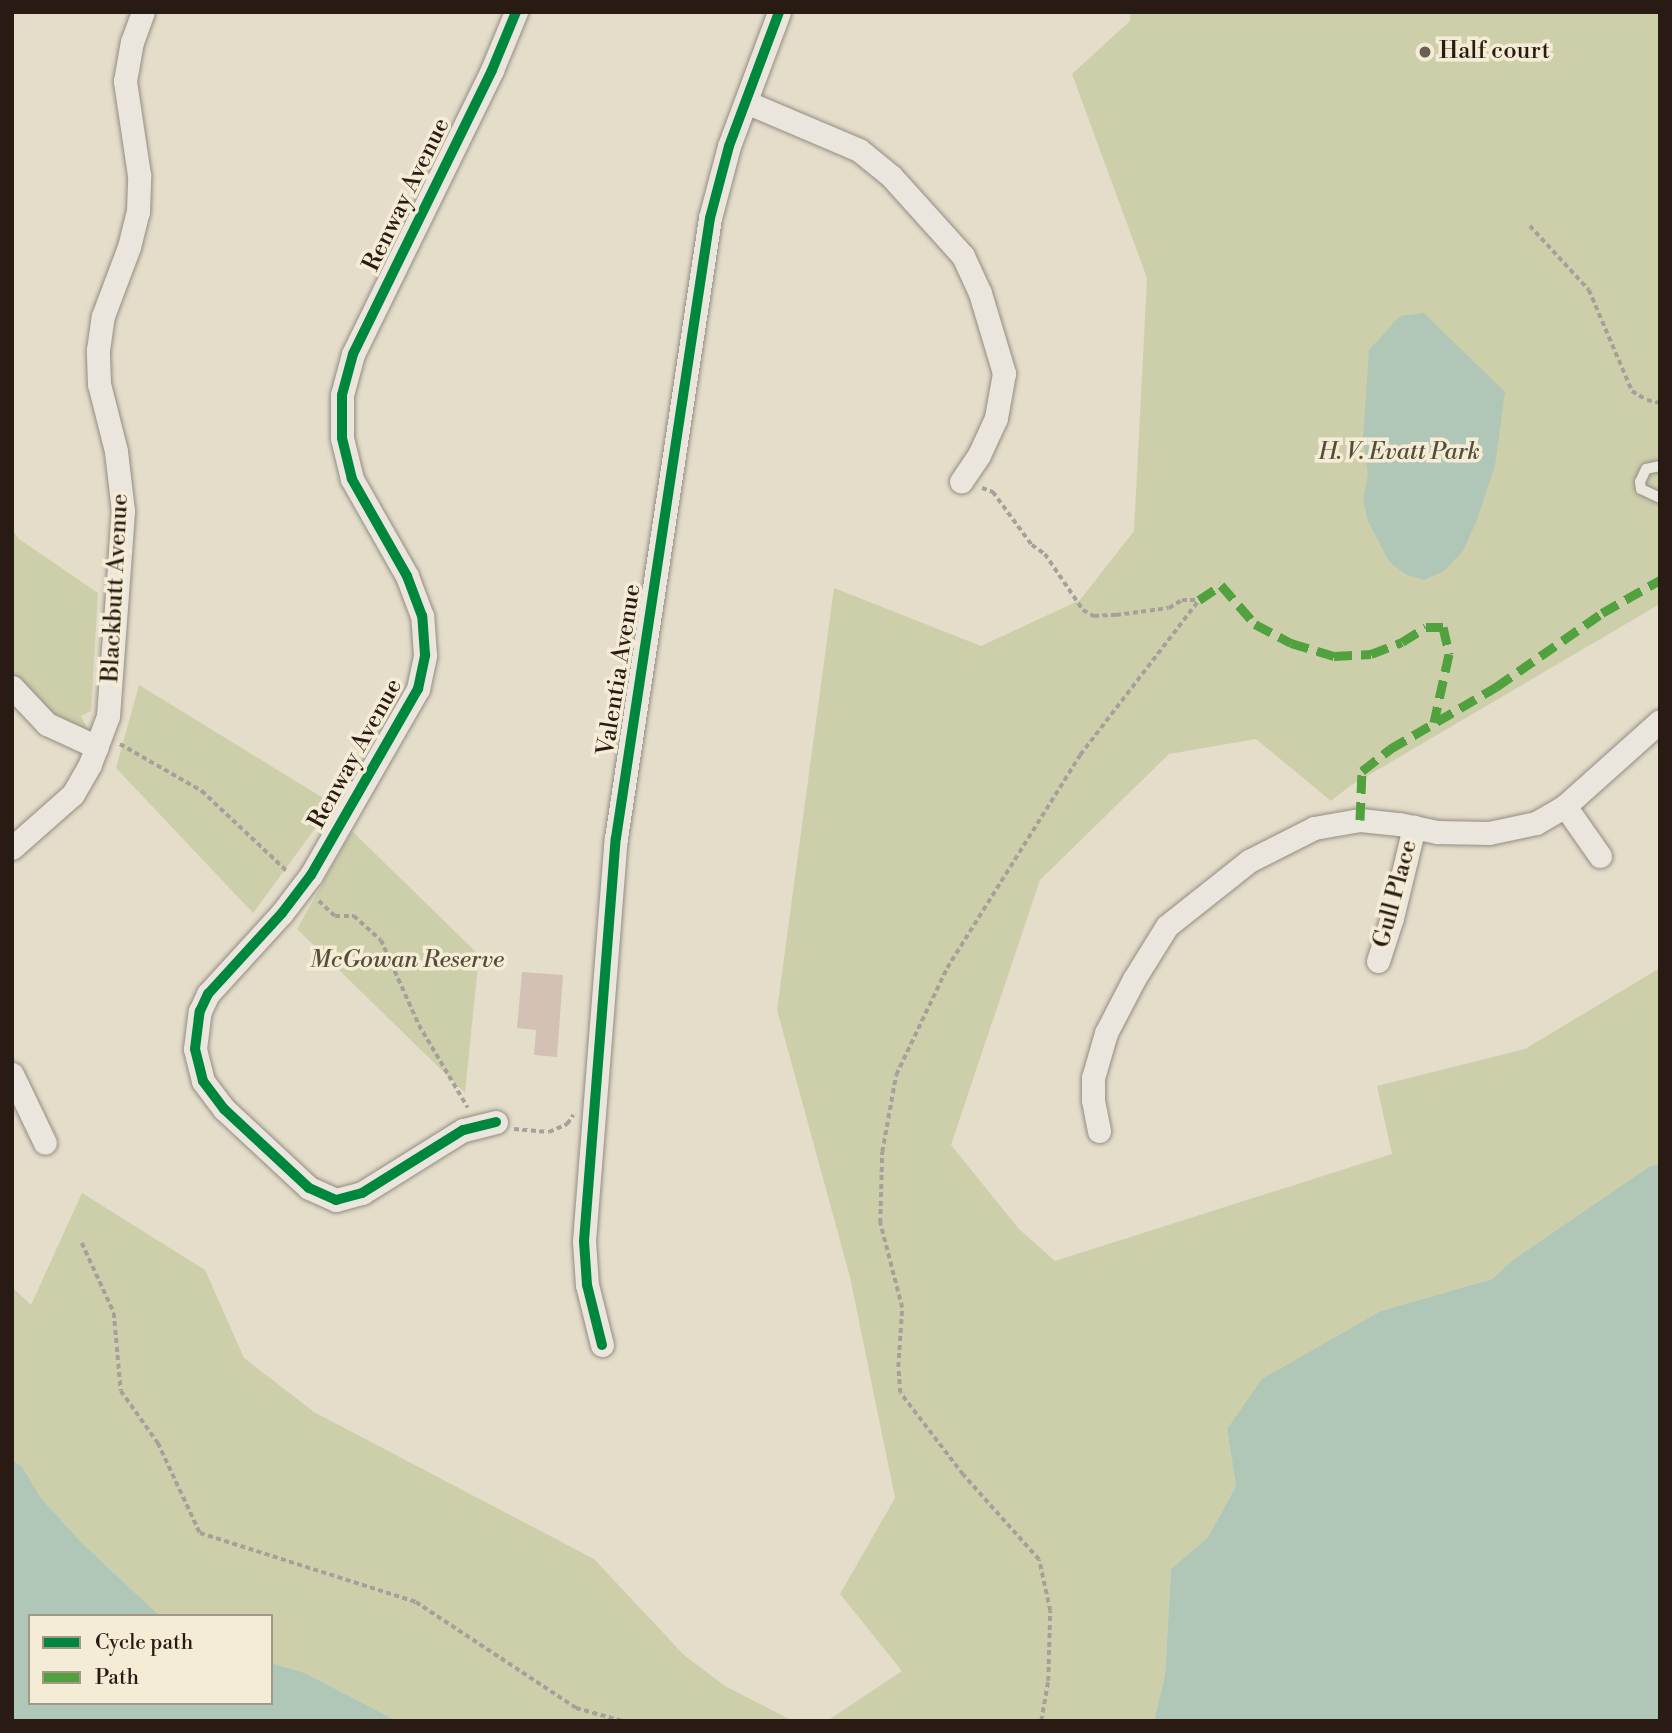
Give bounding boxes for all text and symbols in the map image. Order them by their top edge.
place label: Half court [1439,38,1550,66]
marker: Half court [1417,44,1433,60]
street label: Renway Avenue [357,114,457,276]
park label: H. V. Evatt Park [1318,439,1480,467]
street label: Blackbutt Avenue [97,493,135,683]
street label: Valentia Avenue [592,582,648,758]
street label: Renway Avenue [303,674,409,834]
street label: Gull Place [1368,837,1424,951]
park label: McGowan Reserve [310,947,504,975]
legend [28,1614,273,1705]
text: Cycle path [95,1630,193,1656]
text: Path [95,1665,139,1691]

